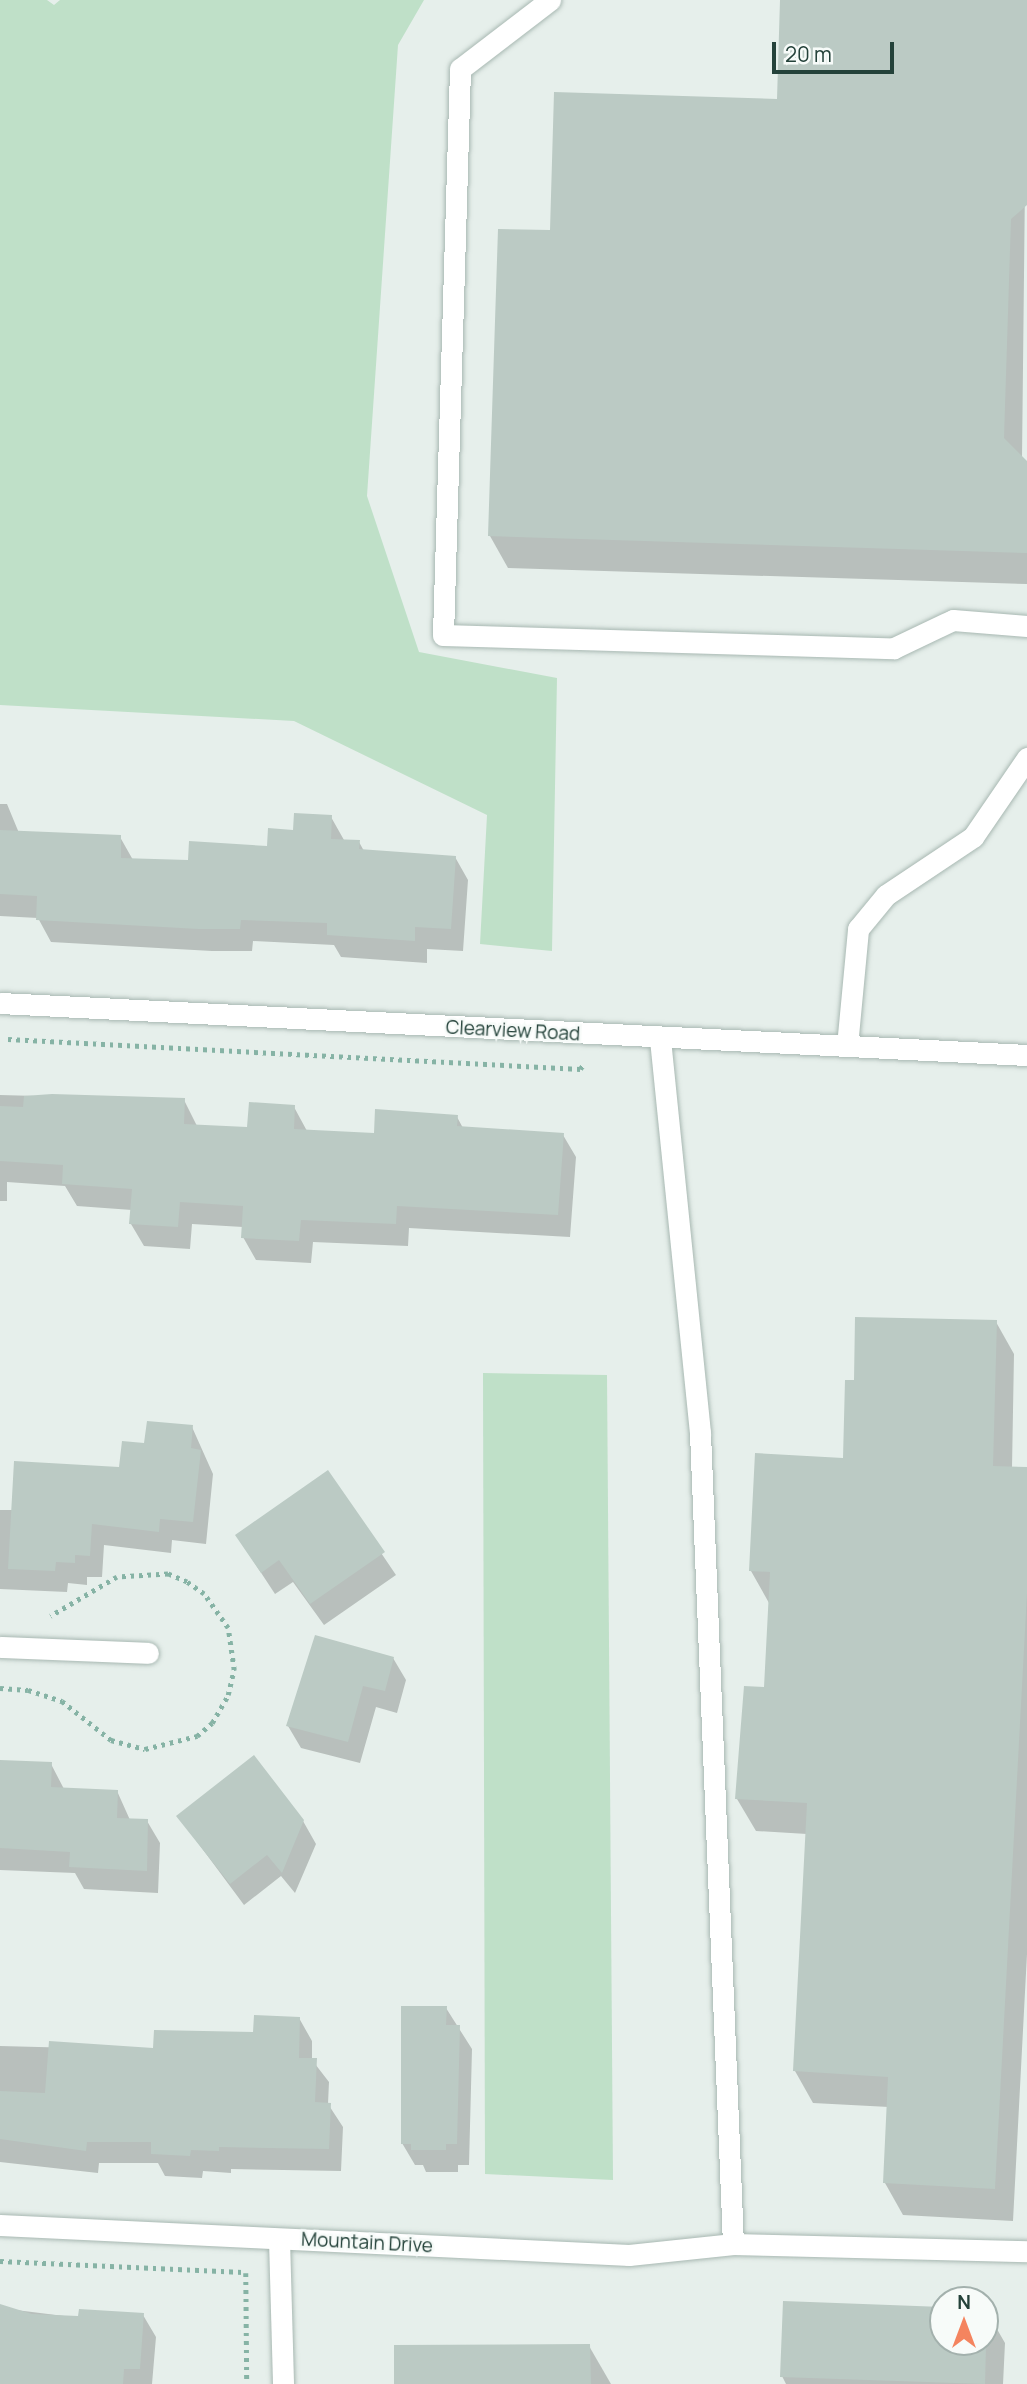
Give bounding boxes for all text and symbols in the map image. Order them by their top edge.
scale bar [775,28,898,72]
text: 20 m [785,40,832,68]
street label: Clearview Road [445,1016,581,1046]
street label: Mountain Drive [301,2228,433,2258]
north arrow [929,2286,999,2356]
text: N [957,2289,971,2315]

